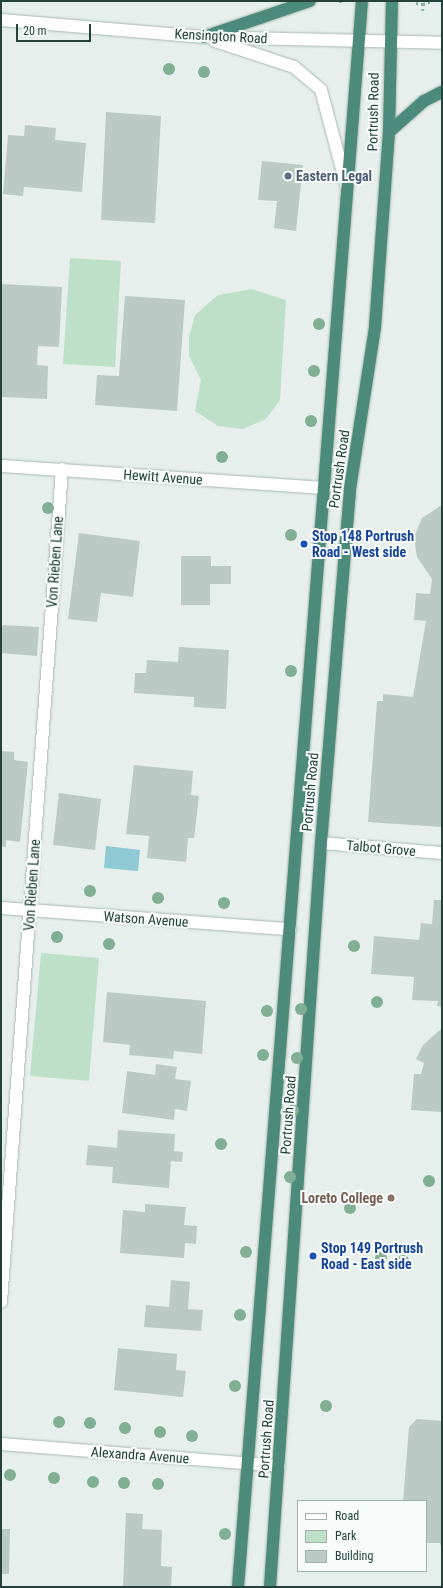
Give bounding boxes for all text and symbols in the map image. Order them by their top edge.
scale bar [18,16,93,42]
text: 20 m [23,24,47,38]
street label: Kensington Road [174,25,268,47]
street label: Portrush Road [364,72,382,152]
place label: Eastern Legal [296,168,372,184]
marker: Eastern Legal [283,171,293,181]
street label: Portrush Road [325,429,353,509]
street label: Hewitt Avenue [123,466,203,488]
street label: Von Rieben Lane [43,516,67,608]
place label: Stop 148 Portrush Road - West side [312,528,414,560]
marker: Stop 148 Portrush Road - West side [299,539,309,549]
street label: Portrush Road [298,752,322,832]
street label: Talbot Grove [346,837,416,859]
street label: Von Rieben Lane [20,839,44,931]
street label: Watson Avenue [103,908,189,930]
street label: Portrush Road [277,1075,299,1155]
place label: Loreto College [301,1190,383,1206]
marker: Loreto College [386,1193,396,1203]
place label: Stop 149 Portrush Road - East side [321,1240,423,1272]
marker: Stop 149 Portrush Road - East side [308,1251,318,1261]
street label: Portrush Road [255,1399,277,1479]
street label: Alexandra Avenue [90,1443,190,1467]
legend [297,1500,427,1572]
text: Road [335,1509,359,1523]
text: Park [335,1529,356,1543]
text: Building [335,1549,373,1563]

